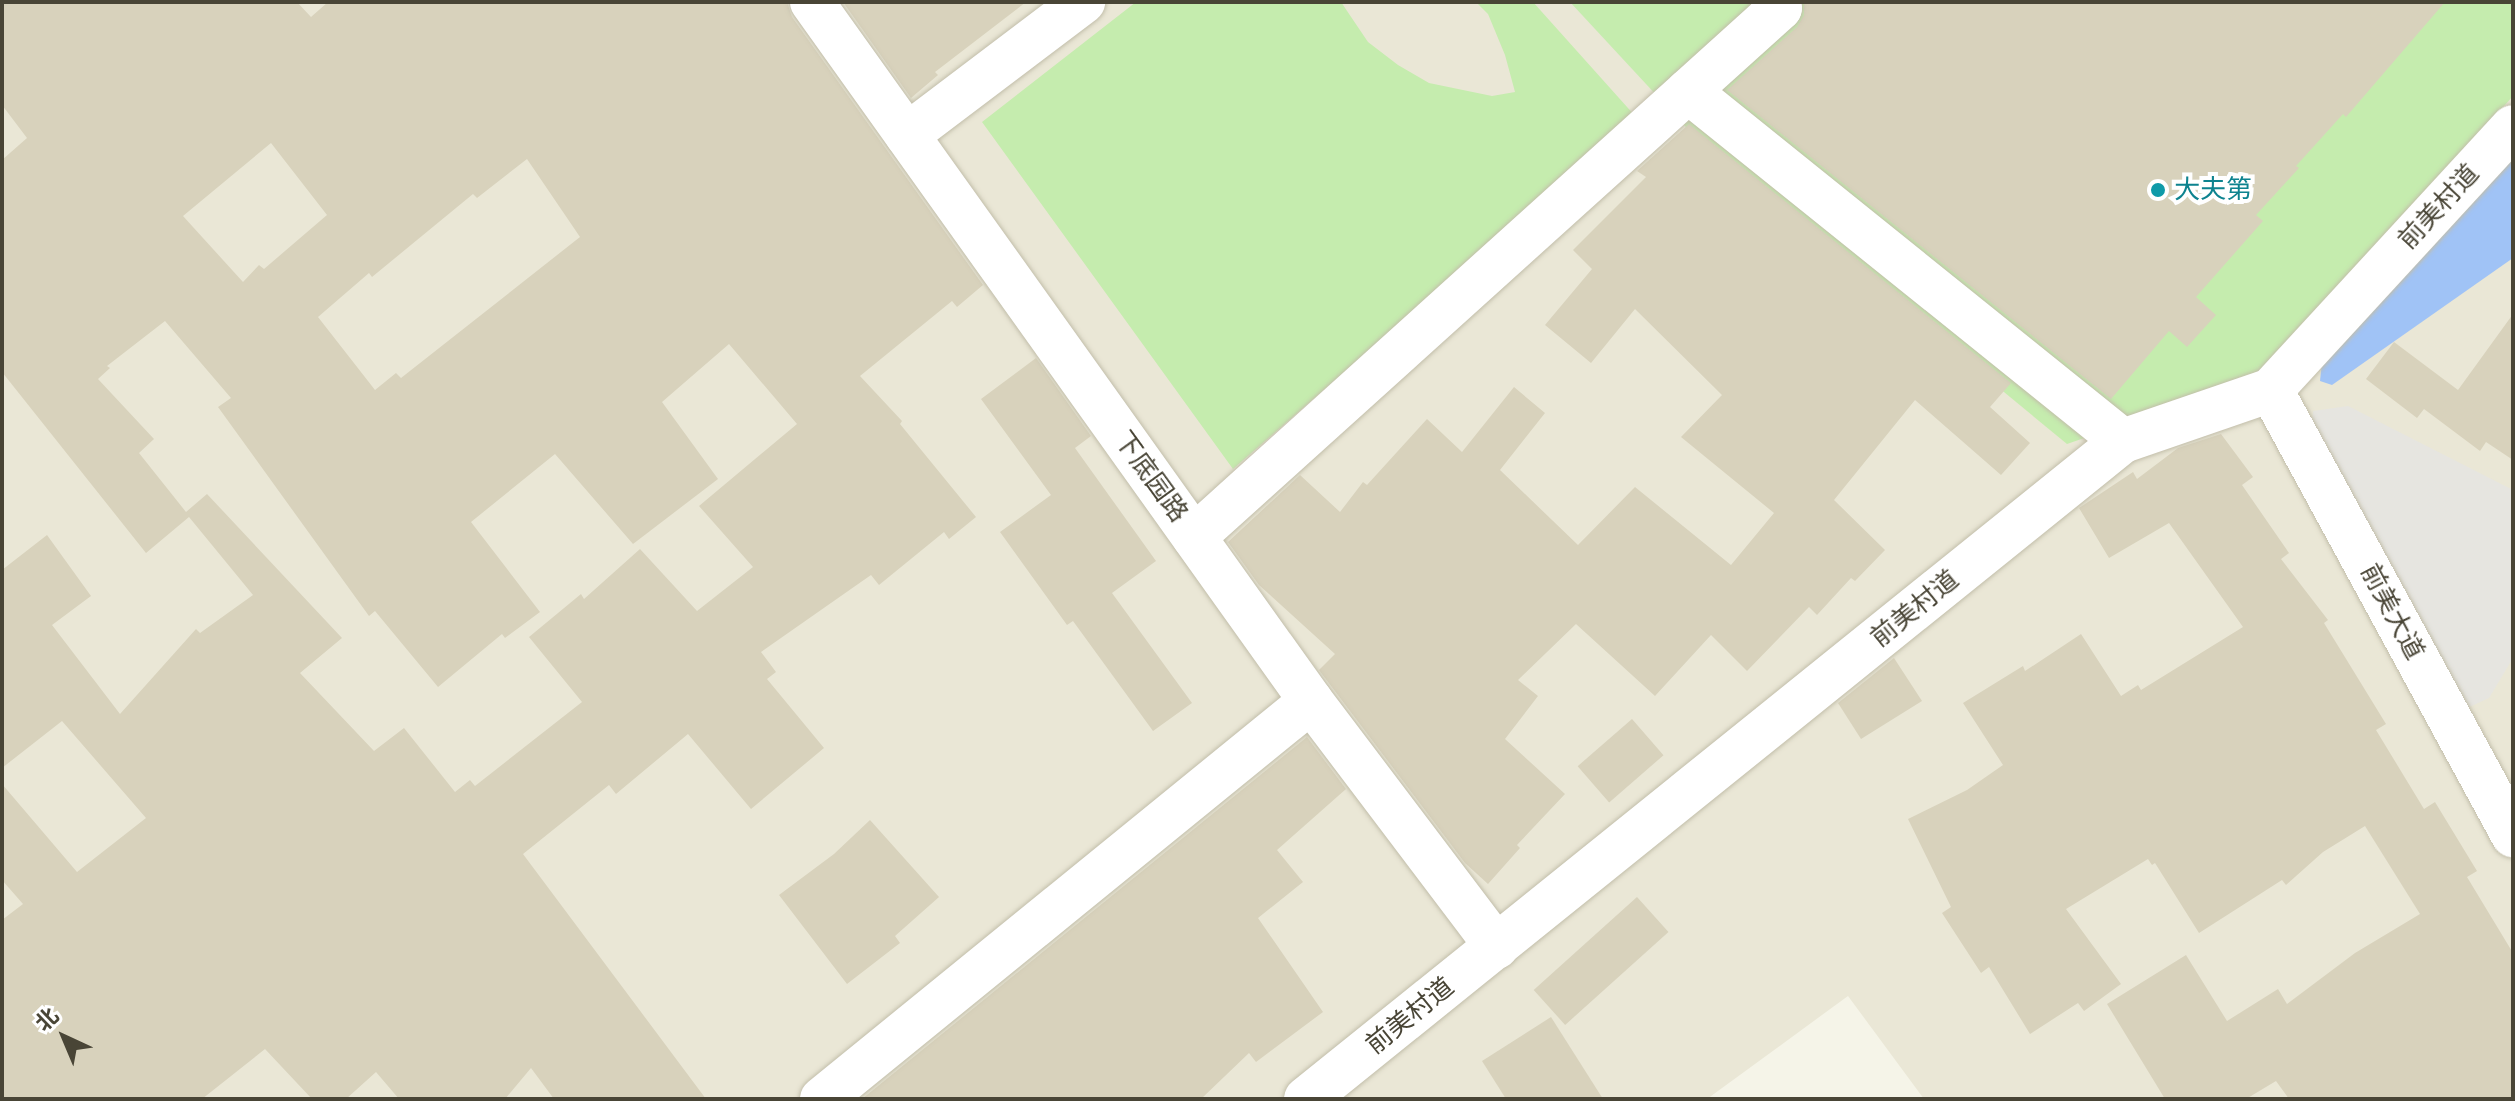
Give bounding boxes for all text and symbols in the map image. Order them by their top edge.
street label: 前美村道 [2392,158,2486,256]
place label: 大夫第 [2174,174,2252,206]
marker: 大夫第 [2149,181,2167,199]
street label: 下底园路 [1108,426,1194,528]
street label: 前美大道 [2354,559,2430,665]
street label: 前美村道 [1865,564,1965,654]
street label: 前美村道 [1360,971,1460,1061]
north arrow [24,997,104,1077]
text: 北 [30,1003,64,1036]

